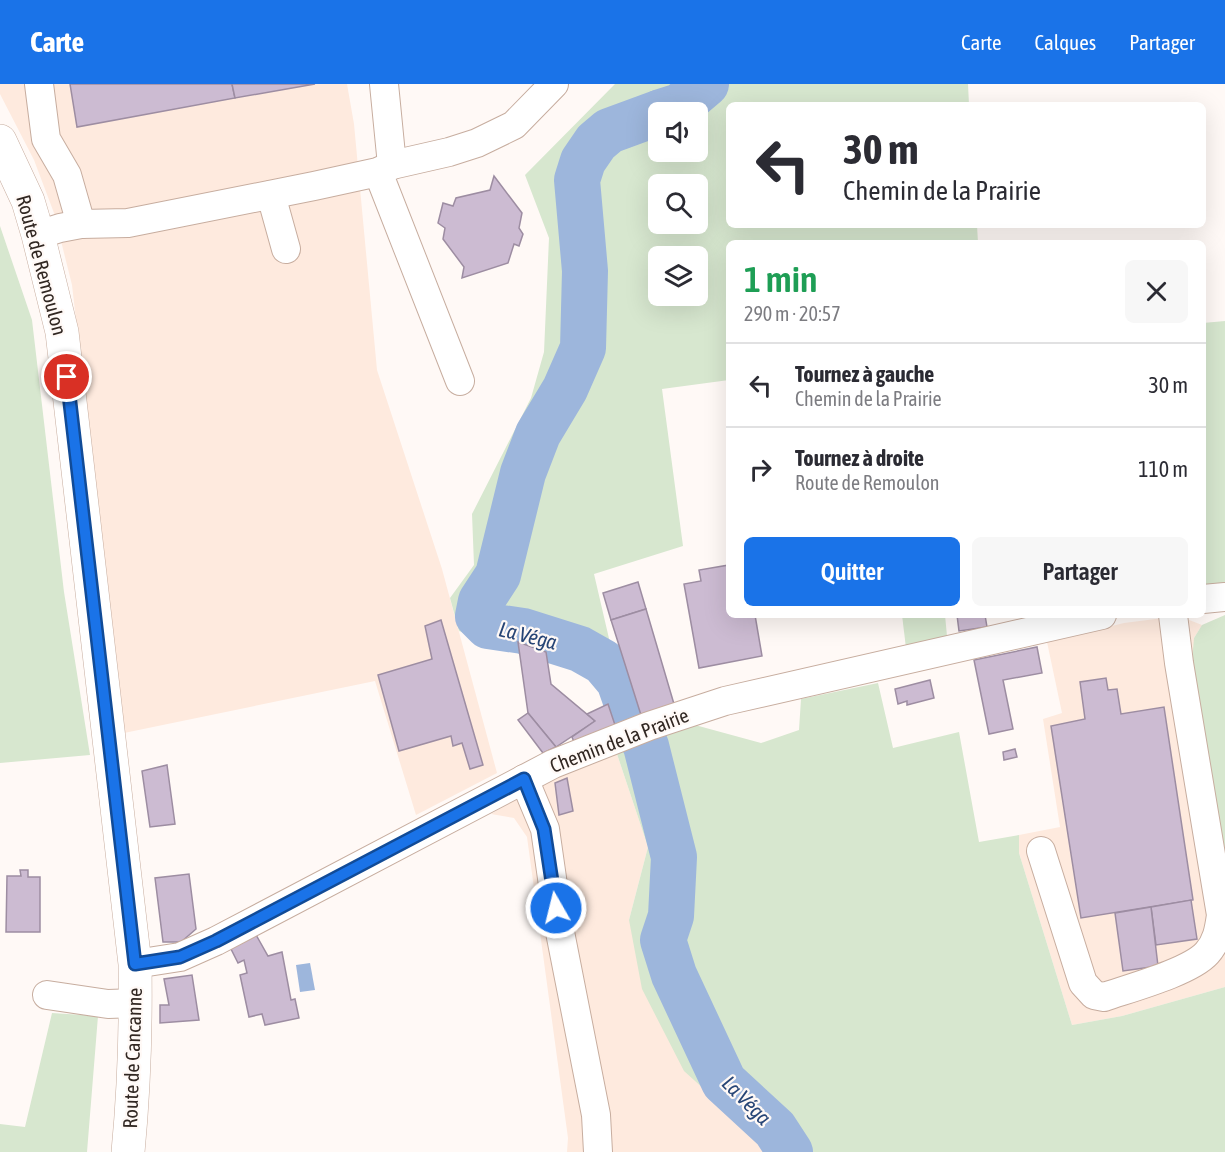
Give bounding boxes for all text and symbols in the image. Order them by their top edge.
text: Carte [30,26,84,58]
text: Carte [961,30,1002,54]
text: Calques [1035,30,1096,54]
text: Partager [1129,30,1195,54]
map controls [648,102,708,306]
button: sound [648,102,708,162]
text: 30 m [843,125,918,173]
icon: left [744,126,822,204]
button: search [648,174,708,234]
text: Chemin de la Prairie [843,175,1041,206]
street label: Route de Remoulon [12,192,72,338]
button: layers [648,246,708,306]
text: 1 min [744,258,818,300]
button: close [1125,260,1188,323]
text: 290 m · 20:57 [744,302,841,325]
pin [41,351,92,402]
icon: arrive [50,360,83,393]
text: Tournez à gauche [795,361,934,387]
icon: left [744,369,777,402]
text: 30 m [1148,372,1188,398]
text: Chemin de la Prairie [795,387,942,410]
text: Tournez à droite [795,445,924,471]
icon: right [744,453,777,486]
text: 110 m [1138,456,1188,482]
text: Route de Remoulon [795,471,939,494]
button: Quitter [744,537,960,606]
button: Partager [972,537,1188,606]
water label: La Véga [497,616,560,654]
street label: Chemin de la Prairie [546,703,692,777]
position arrow [524,876,588,940]
street label: Route de Cancanne [118,987,146,1129]
water label: La Véga [718,1071,776,1129]

